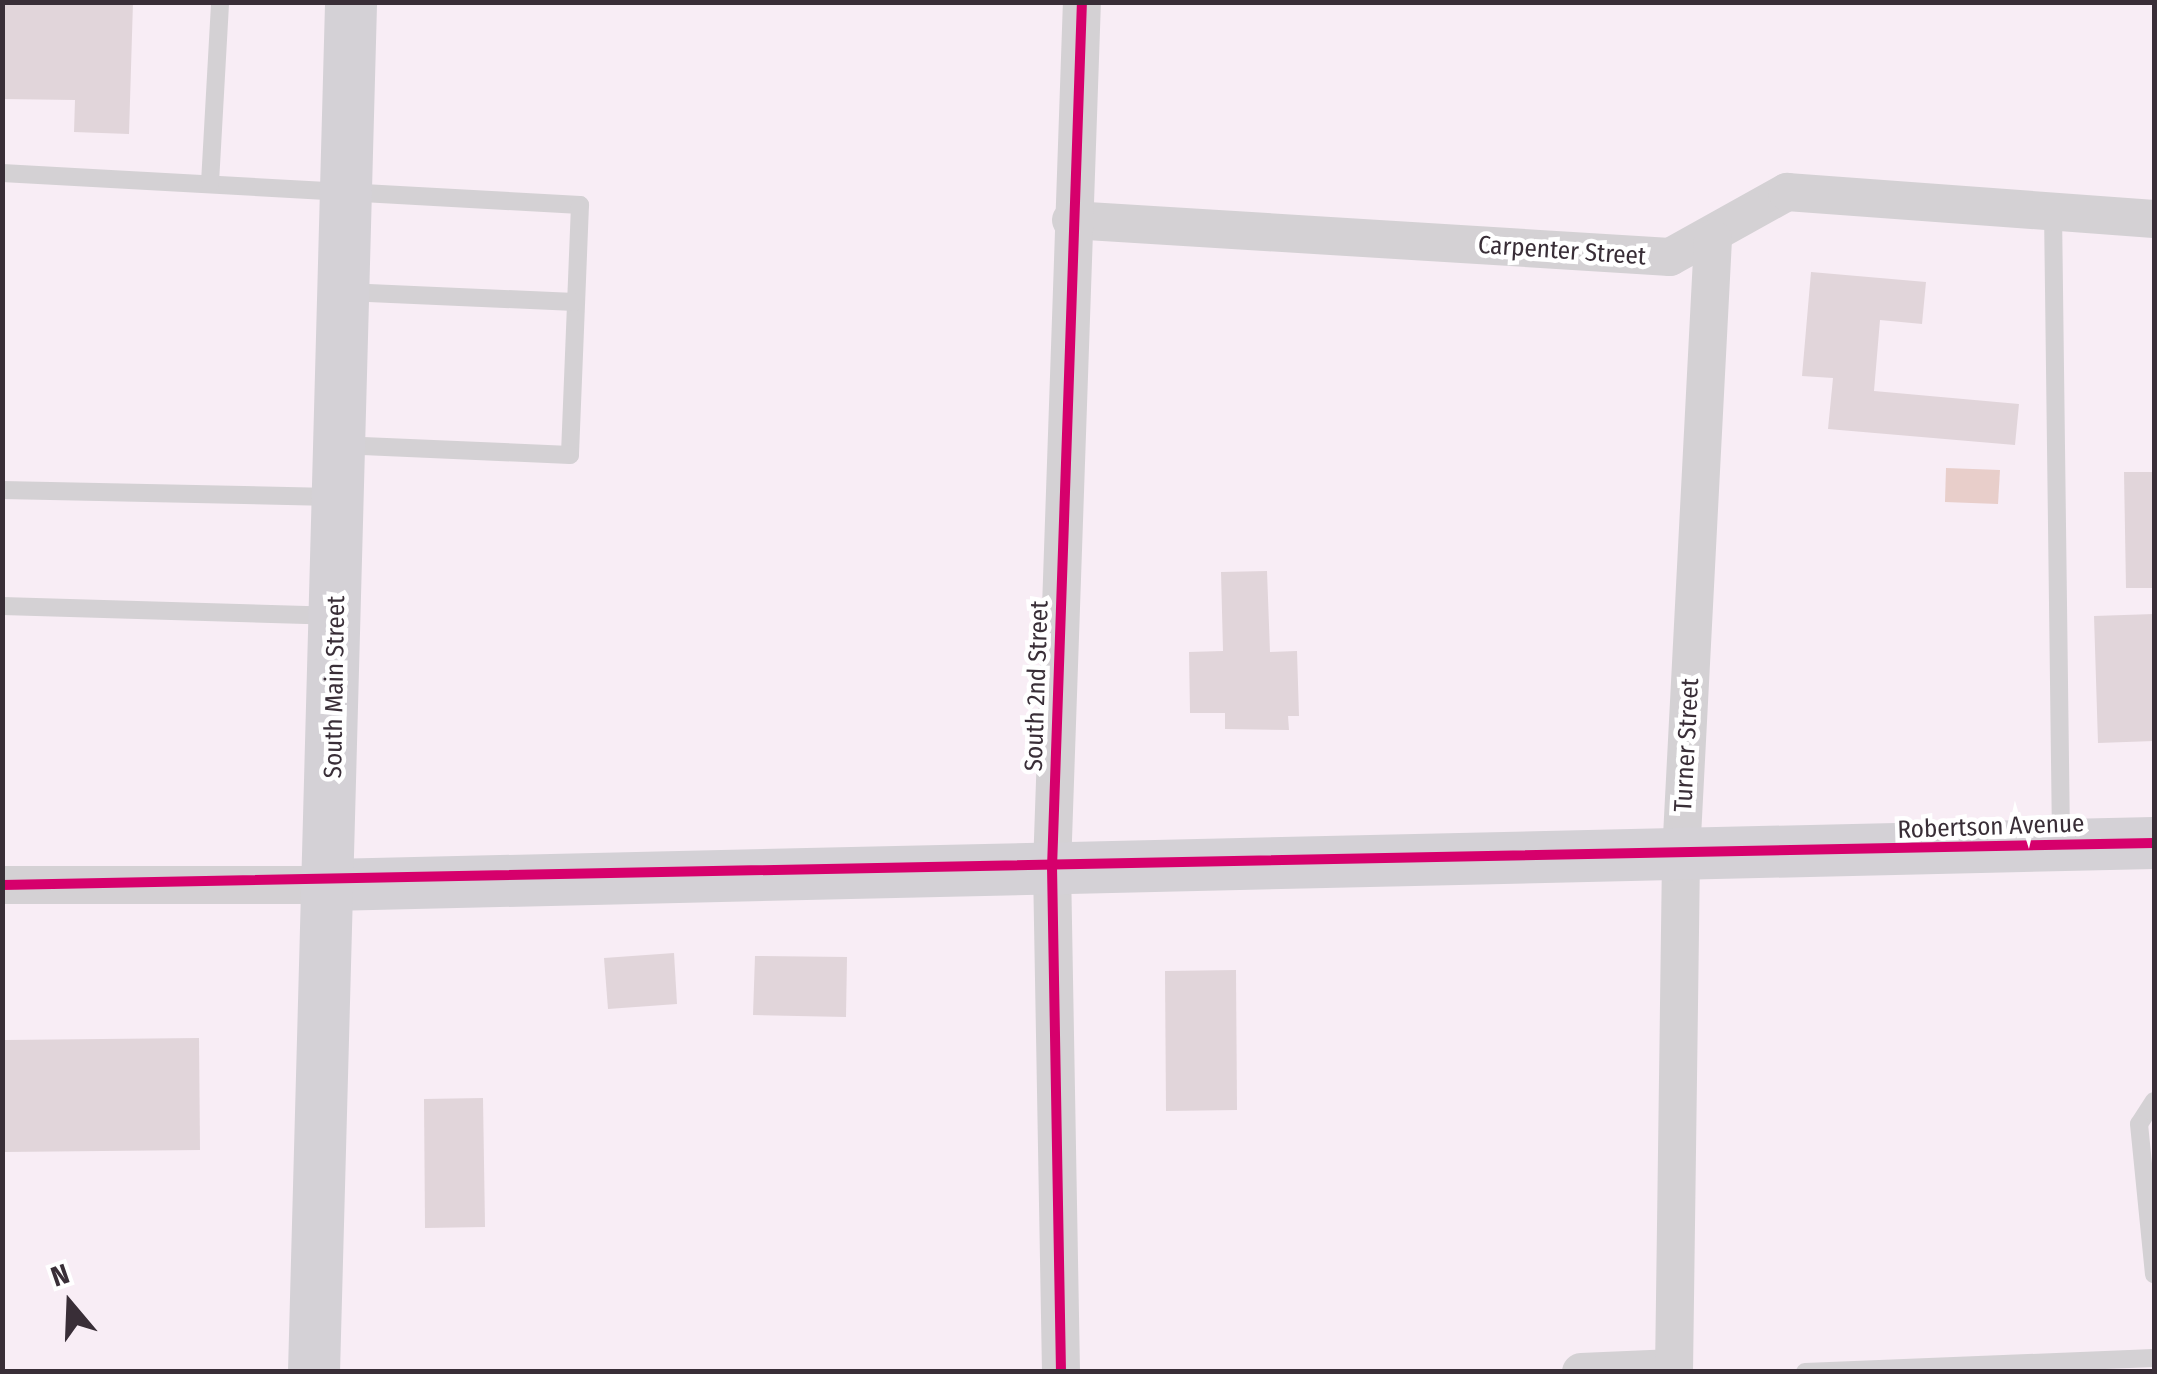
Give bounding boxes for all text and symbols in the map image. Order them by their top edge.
street label: Carpenter Street [1477,230,1647,272]
street label: South Main Street [318,595,352,779]
street label: South 2nd Street [1019,600,1055,772]
street label: Turner Street [1669,677,1705,813]
street label: Robertson Avenue [1897,809,2085,845]
north arrow [20,1254,120,1354]
text: N [47,1257,73,1293]

